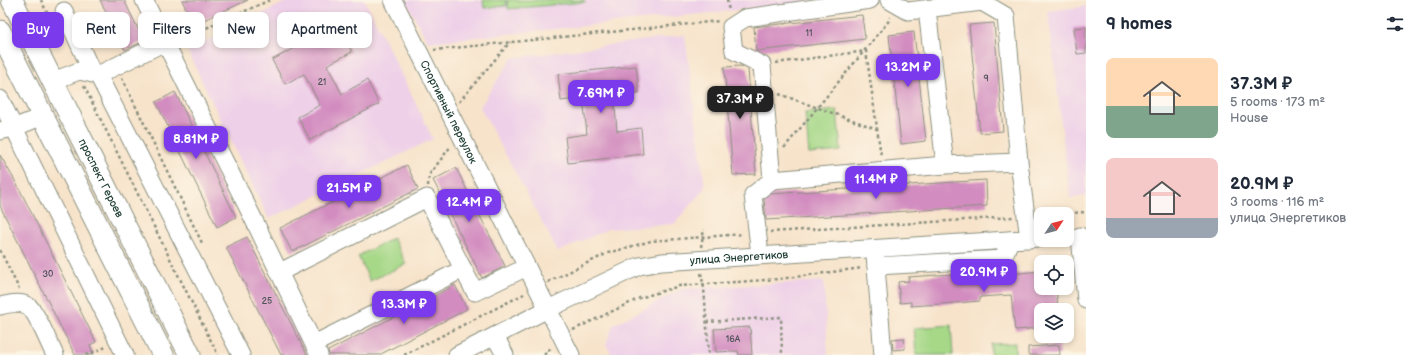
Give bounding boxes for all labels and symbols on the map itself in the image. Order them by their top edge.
house number: 11 [806,28,812,39]
pin: 13.2M ₽ [871,54,945,88]
street label: Спортивный переулок [418,58,480,166]
house number: 9 [983,73,989,84]
house number: 21 [318,77,326,88]
pin: 7.69M ₽ [564,80,638,114]
pin: 37.3M ₽ [703,86,777,120]
pin: 8.81M ₽ [159,126,233,160]
street label: проспект Героев [76,136,126,220]
pin: 11.4M ₽ [839,166,913,200]
pin: 21.5M ₽ [312,175,386,209]
pin: 12.4M ₽ [432,189,506,223]
north arrow [1034,207,1074,247]
street label: улица Энергетиков [689,248,789,267]
pin: 20.9M ₽ [947,259,1021,293]
house number: 30 [43,269,53,280]
pin: 13.3M ₽ [367,291,441,325]
house number: 25 [262,296,272,307]
house number: 16А [726,334,741,345]

